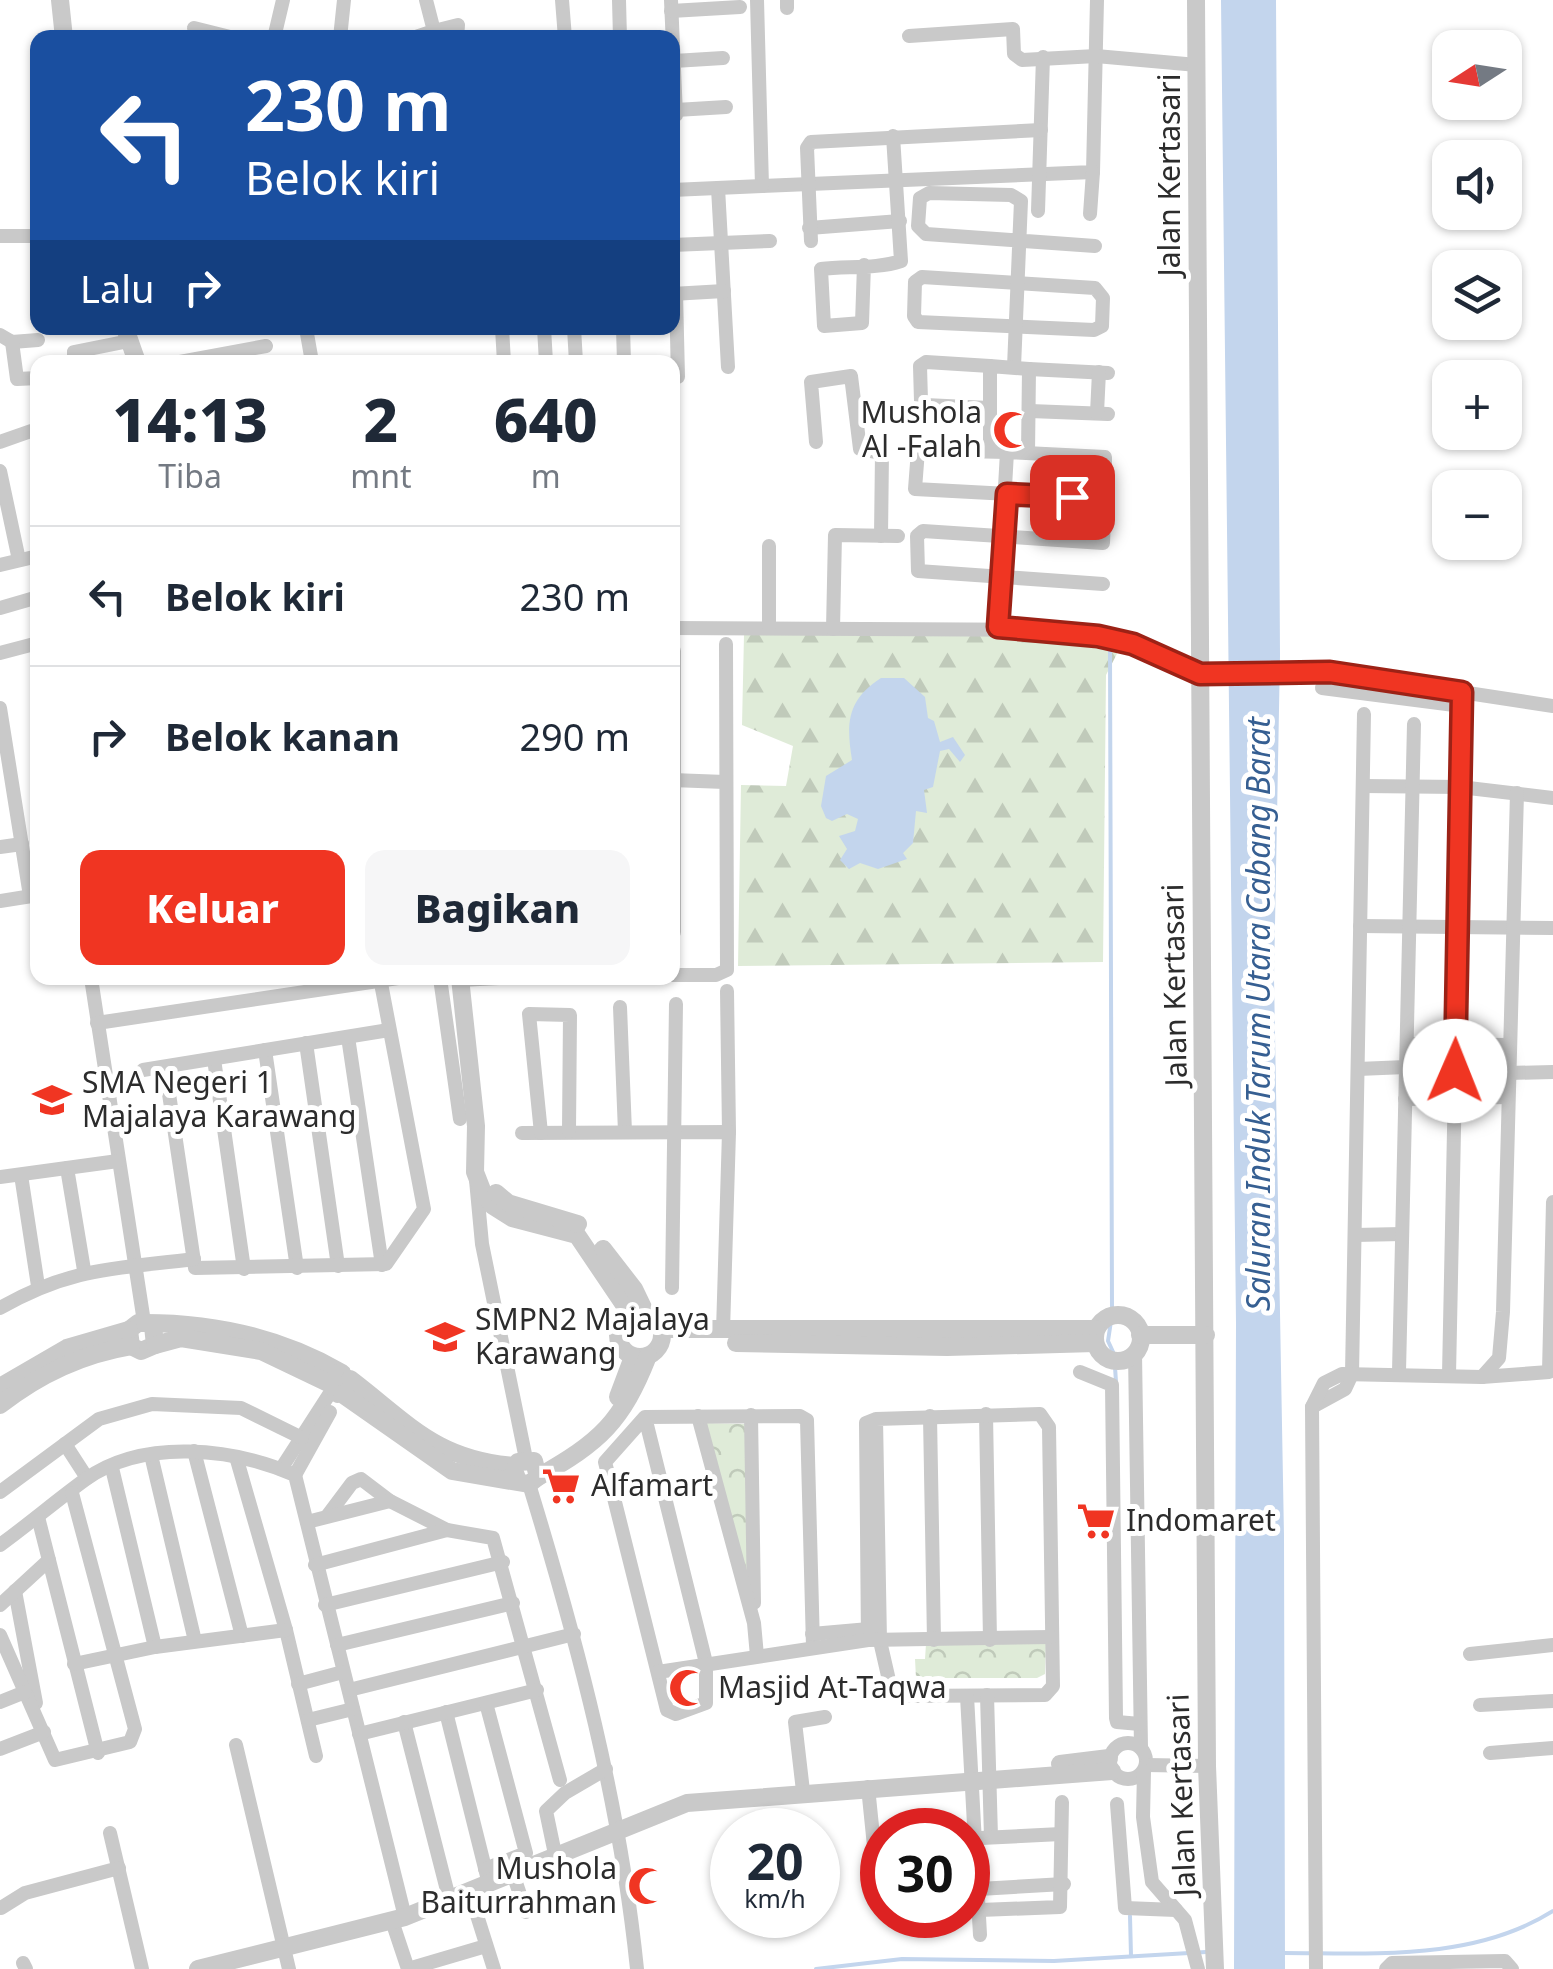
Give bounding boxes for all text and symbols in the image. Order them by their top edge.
north arrow [1432,30,1522,120]
map controls [1432,30,1522,560]
text: 230 m [245,56,452,152]
icon: left [80,70,210,200]
street label: Jalan Kertasari [1148,74,1189,279]
button: sound [1432,140,1522,230]
text: Belok kiri [245,147,440,208]
button: layers [1432,250,1522,340]
icon: right [175,260,230,315]
text: Lalu [80,262,155,314]
button: + [1432,360,1522,450]
text: 14:13 [112,378,268,460]
text: 2 [364,378,398,460]
text: 640 [494,378,598,460]
place label: Mushola Al -Falah [861,391,982,466]
mosque icon: Mushola Al -Falah [991,409,1033,451]
text: Tiba [158,454,222,497]
text: mnt [350,454,412,497]
text: m [531,454,561,497]
pin [1030,455,1115,540]
icon: arrive [1045,470,1100,525]
button: − [1432,470,1522,560]
icon: left [80,569,135,624]
text: Belok kiri [165,570,345,622]
text: 230 m [519,570,630,622]
icon: right [80,709,135,764]
text: Belok kanan [165,710,400,762]
text: 290 m [519,710,630,762]
water label: Saluran Induk Tarum Utara Cabang Barat [1236,716,1279,1311]
button: Keluar [80,850,345,965]
button: Bagikan [365,850,630,965]
street label: Jalan Kertasari [1151,883,1196,1090]
position arrow [1403,1019,1507,1123]
place label: SMA Negeri 1 Majalaya Karawang [82,1061,357,1136]
school or university icon: SMA Negeri 1 Majalaya Karawang [31,1079,73,1121]
place label: SMPN2 Majalaya Karawang [475,1298,710,1373]
school or university icon: SMPN2 Majalaya Karawang [424,1316,466,1358]
place label: Alfamart [591,1464,713,1505]
supermarket icon: Alfamart [540,1465,582,1507]
place label: Indomaret [1126,1499,1276,1540]
supermarket icon: Indomaret [1075,1500,1117,1542]
place label: Masjid At-Taqwa [718,1666,947,1707]
mosque icon: Masjid At-Taqwa [667,1667,709,1709]
street label: Jalan Kertasari [1156,1693,1205,1900]
speed limit sign: 30 [860,1808,990,1938]
text: 20 [746,1827,804,1895]
place label: Mushola Baiturrahman [421,1847,617,1922]
mosque icon: Mushola Baiturrahman [626,1865,668,1907]
text: km/h [744,1881,806,1915]

